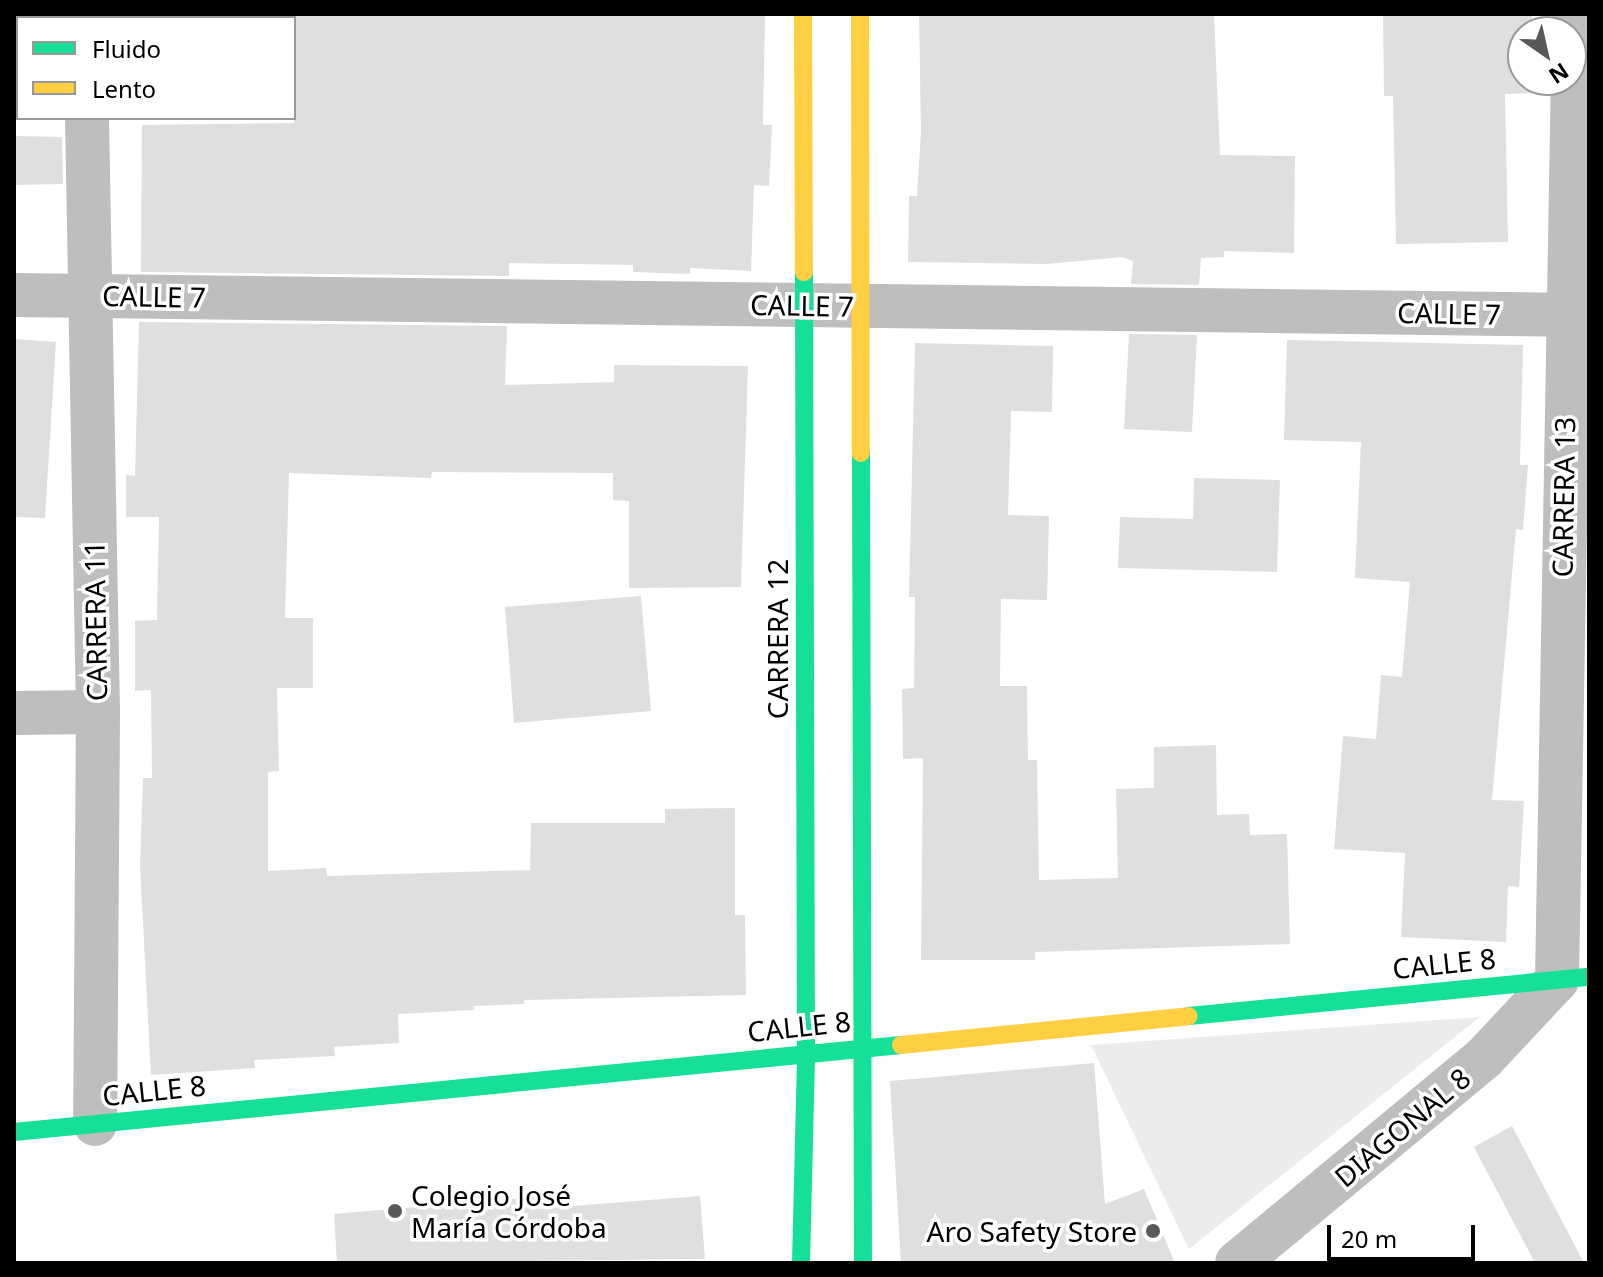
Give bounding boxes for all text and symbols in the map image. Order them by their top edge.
legend [16,16,296,120]
north arrow [1507,16,1587,96]
text: Fluido [92,32,161,65]
text: N [1544,57,1575,92]
text: Lento [92,72,156,105]
street label: CALLE 7 [102,278,206,314]
street label: CALLE 7 [750,287,854,323]
street label: CALLE 7 [1397,295,1501,331]
street label: CARRERA 13 [1545,416,1581,578]
street label: CARRERA 11 [77,540,113,702]
street label: CARRERA 12 [760,559,794,719]
street label: CALLE 8 [1391,941,1497,985]
street label: CALLE 8 [746,1004,852,1048]
street label: DIAGONAL 8 [1327,1061,1477,1193]
street label: CALLE 8 [101,1068,207,1112]
place label: Colegio José María Córdoba [411,1178,607,1244]
marker: Colegio José María Córdoba [386,1202,404,1220]
scale bar [1331,1209,1479,1259]
place label: Aro Safety Store [926,1214,1137,1248]
marker: Aro Safety Store [1144,1222,1162,1240]
text: 20 m [1341,1222,1397,1255]

